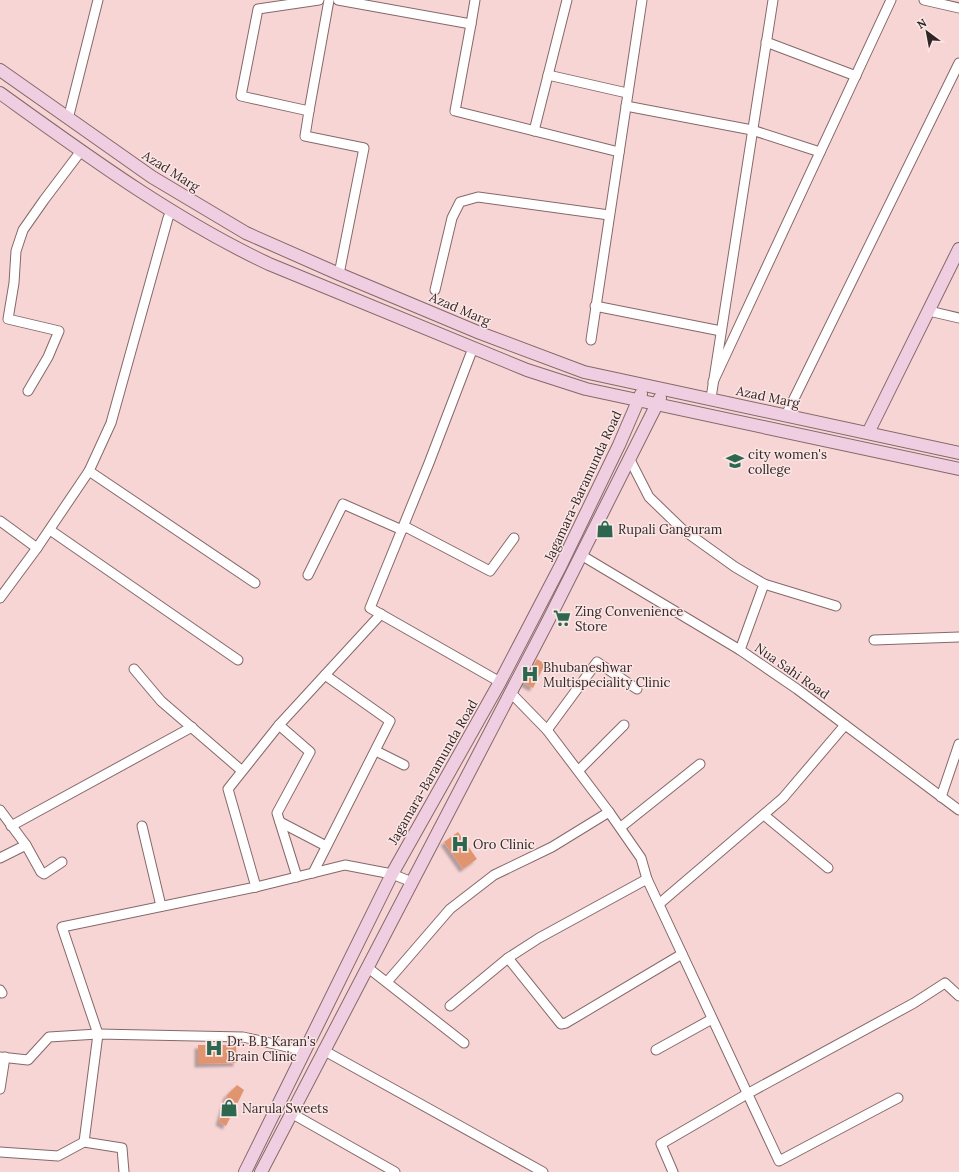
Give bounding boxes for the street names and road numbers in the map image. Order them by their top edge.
street label: Azad Marg [138,146,204,196]
street label: Azad Marg [426,288,494,330]
street label: Azad Marg [734,382,802,412]
street label: Jagamara-Baramunda Road [540,408,626,565]
street label: Nua Sahi Road [752,639,833,703]
street label: Jagamara-Baramunda Road [384,696,482,848]

